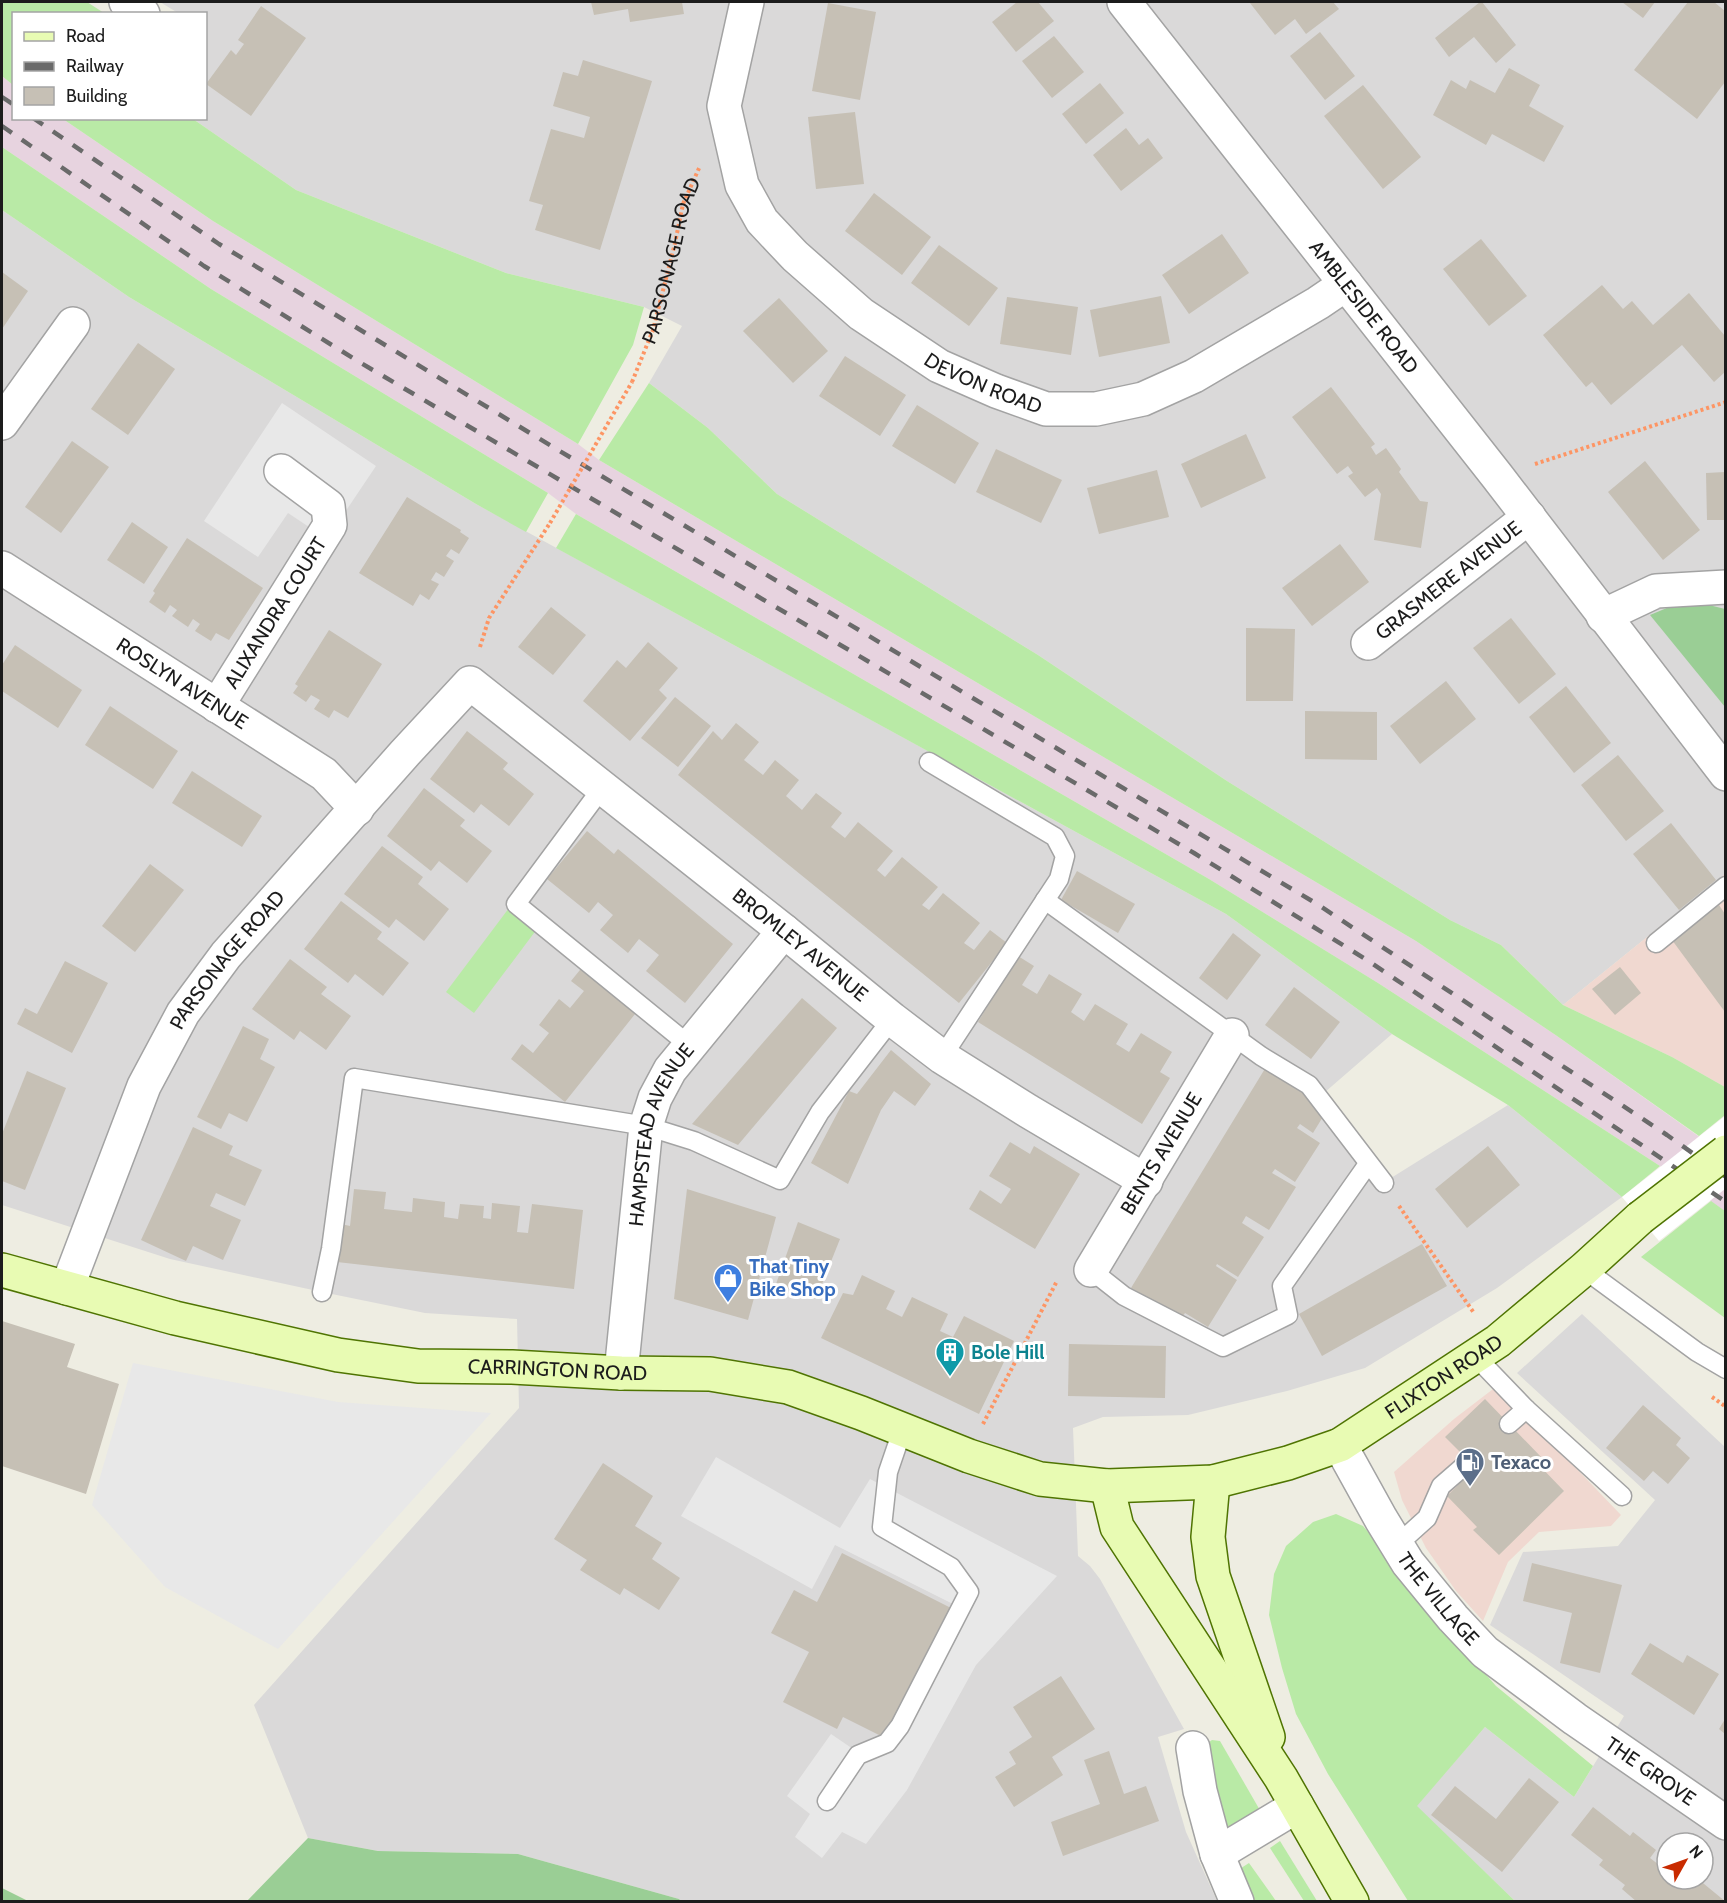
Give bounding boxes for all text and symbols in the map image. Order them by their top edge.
legend [12,12,207,120]
text: Road [66,25,105,47]
text: Railway [66,55,124,77]
text: Building [66,85,128,107]
street label: PARSONAGE ROAD [637,173,705,347]
street label: AMBLESIDE ROAD [1304,236,1424,378]
street label: DEVON ROAD [920,348,1045,419]
street label: GRASMERE AVENUE [1371,516,1526,645]
street label: ALIXANDRA COURT [219,532,332,693]
street label: ROSLYN AVENUE [112,632,253,734]
street label: BROMLEY AVENUE [728,883,873,1006]
street label: PARSONAGE ROAD [165,885,290,1033]
street label: HAMPSTEAD AVENUE [624,1038,699,1228]
street label: BENTS AVENUE [1115,1088,1207,1219]
place label: That Tiny Bike Shop [749,1254,836,1301]
shop icon: That Tiny Bike Shop [712,1262,744,1304]
street label: FLIXTON ROAD [1380,1329,1507,1424]
building icon: Bole Hill [934,1336,966,1378]
place label: Bole Hill [971,1340,1045,1364]
street label: CARRINGTON ROAD [468,1355,647,1385]
fuel station icon: Texaco [1454,1446,1486,1488]
place label: Texaco [1491,1450,1551,1474]
street label: THE VILLAGE [1392,1548,1484,1650]
street label: THE GROVE [1601,1732,1700,1811]
north arrow [1655,1831,1715,1891]
text: N [1685,1841,1707,1862]

